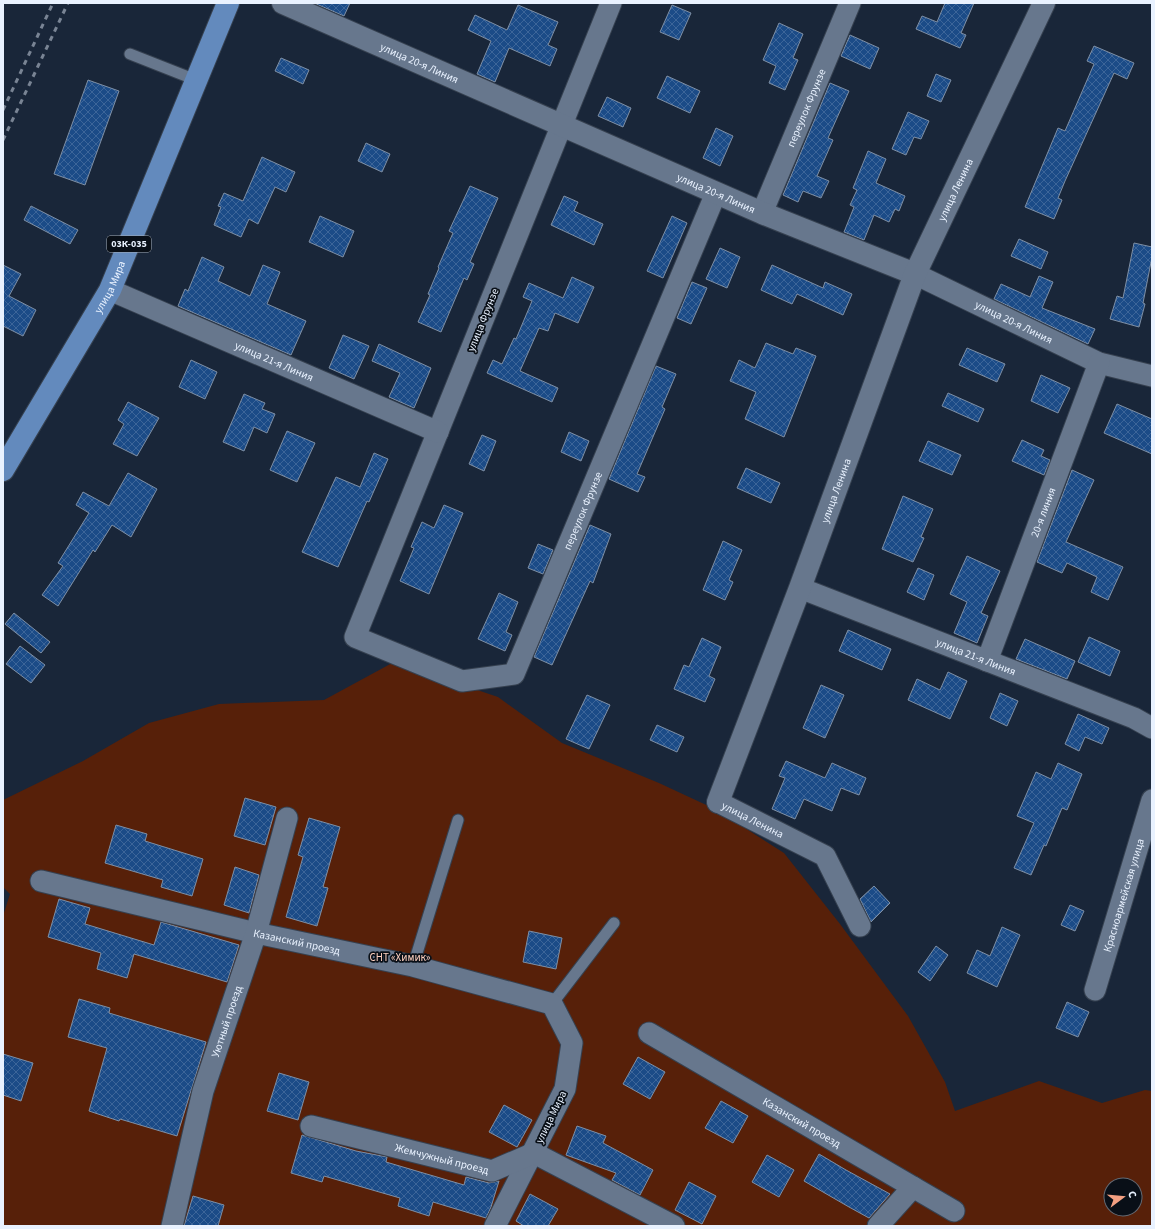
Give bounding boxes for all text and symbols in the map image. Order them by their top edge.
street label: улица 20-я Линия [378,39,461,87]
street label: переулок Фрунзе [783,66,829,149]
street label: улица Ленина [934,156,976,223]
street label: улица 20-я Линия [675,169,758,217]
road number: 03К-035 [107,236,151,252]
street label: улица Мира [90,258,129,316]
street label: улица Фрунзе [464,286,503,354]
street label: улица 20-я Линия [973,297,1055,347]
street label: улица 21-я Линия [233,337,316,385]
street label: улица Ленина [817,456,854,525]
street label: переулок Фрунзе [559,469,606,552]
street label: 20-я линия [1027,485,1059,539]
street label: улица 21-я Линия [934,634,1018,679]
street label: улица Ленина [719,798,786,841]
street label: Красноармейская улица [1099,837,1148,954]
street label: Казанский проезд [252,925,342,958]
park label: СНТ «Химик» [369,950,431,965]
street label: Уютный проезд [207,983,245,1059]
street label: улица Мира [532,1088,570,1146]
street label: Казанский проезд [760,1093,844,1151]
street label: Жемчужный проезд [393,1140,491,1177]
north arrow [1103,1177,1143,1217]
text: С [1124,1189,1140,1200]

